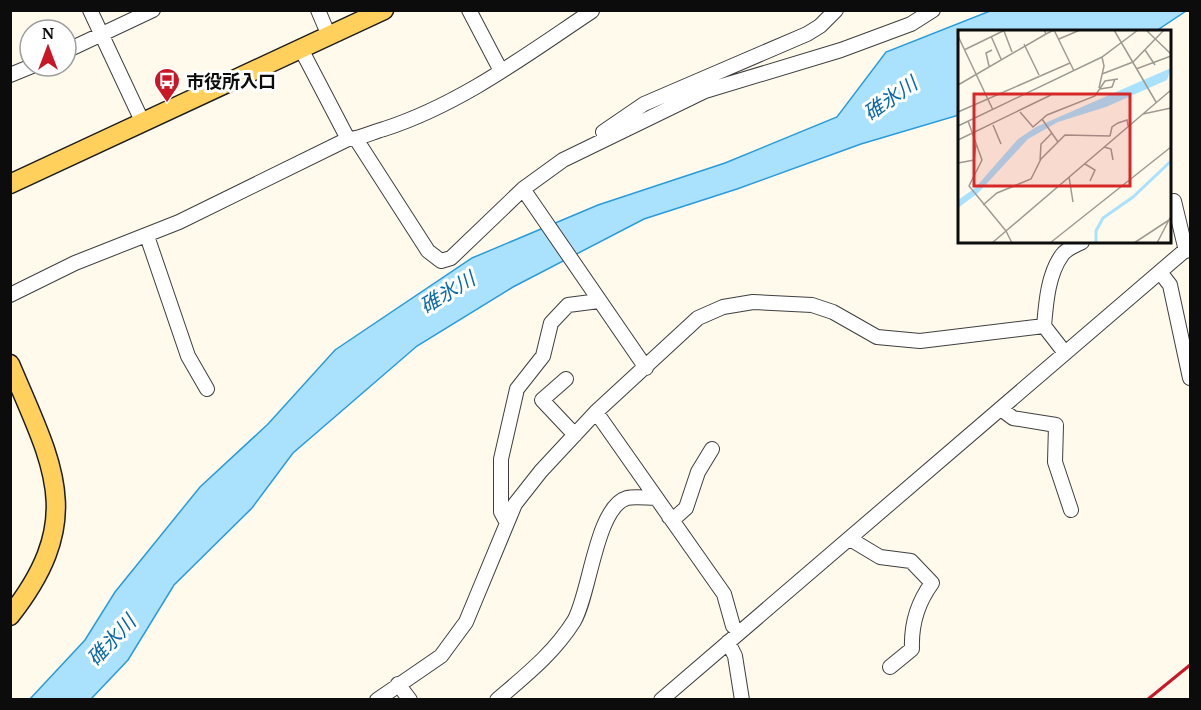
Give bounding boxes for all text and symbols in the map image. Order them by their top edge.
north arrow [18,18,78,78]
text: N [42,22,54,44]
inset map [958,30,1171,243]
bus stop icon: 市役所入口 [152,66,182,104]
place label: 市役所入口 [186,69,276,93]
water label: 碓氷川 [858,69,924,126]
water label: 碓氷川 [414,264,481,319]
water label: 碓氷川 [81,607,143,671]

